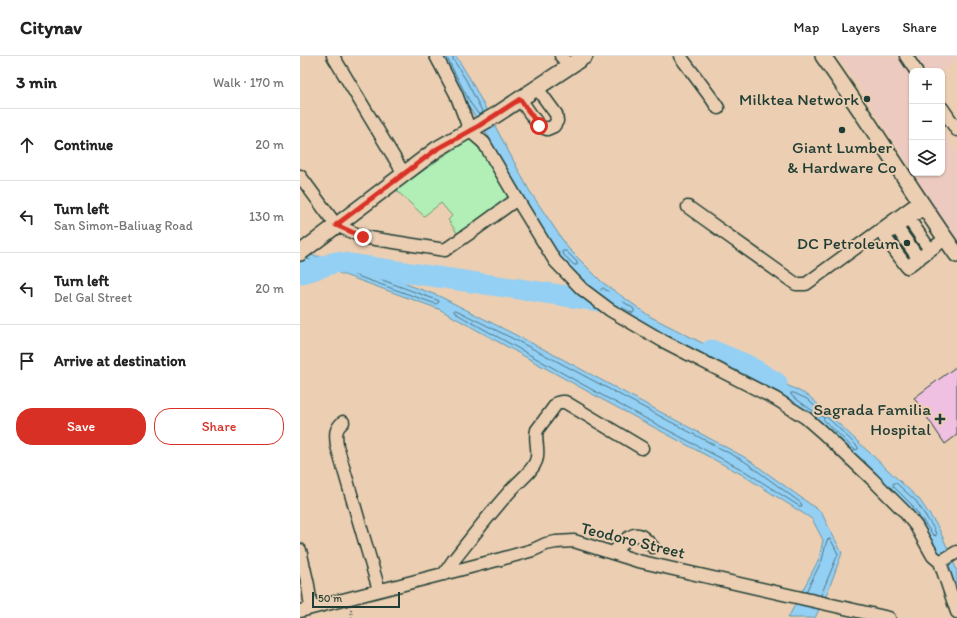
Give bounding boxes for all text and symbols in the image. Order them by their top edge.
text: Citynav [20,16,82,39]
text: Map [794,19,819,36]
text: Layers [841,19,880,36]
text: Share [902,19,937,36]
map controls [909,68,945,176]
button: + [909,68,945,104]
text: 3 min [16,72,57,92]
text: Walk · 170 m [213,75,284,90]
place label: Milktea Network [739,89,859,109]
marker: Milktea Network [862,94,872,104]
button: − [909,104,945,140]
route start [530,117,548,135]
marker: Giant Lumber & Hardware Co [837,125,847,135]
icon: ahead [16,134,38,156]
text: Continue [54,136,113,154]
text: 20 m [255,137,284,152]
place label: Giant Lumber & Hardware Co [787,137,897,177]
button: layers [909,140,945,176]
text: Turn left [54,200,109,218]
icon: left [16,206,38,228]
text: 130 m [249,209,284,224]
text: San Simon-Baliuag Road [54,218,193,233]
route end [354,228,372,246]
place label: DC Petroleum [797,233,899,253]
marker: DC Petroleum [902,238,912,248]
text: Turn left [54,272,109,290]
icon: left [16,278,38,300]
text: 20 m [255,281,284,296]
text: Del Gal Street [54,290,132,305]
icon: arrive [16,350,38,372]
text: Arrive at destination [54,352,186,370]
place label: Sagrada Familia Hospital [814,399,931,439]
button: Save [16,408,146,445]
button: Share [154,408,284,445]
marker: Sagrada Familia Hospital [934,413,946,425]
street label: Teodoro Street [579,517,688,563]
scale bar [312,590,400,609]
text: 50 m [318,592,342,605]

